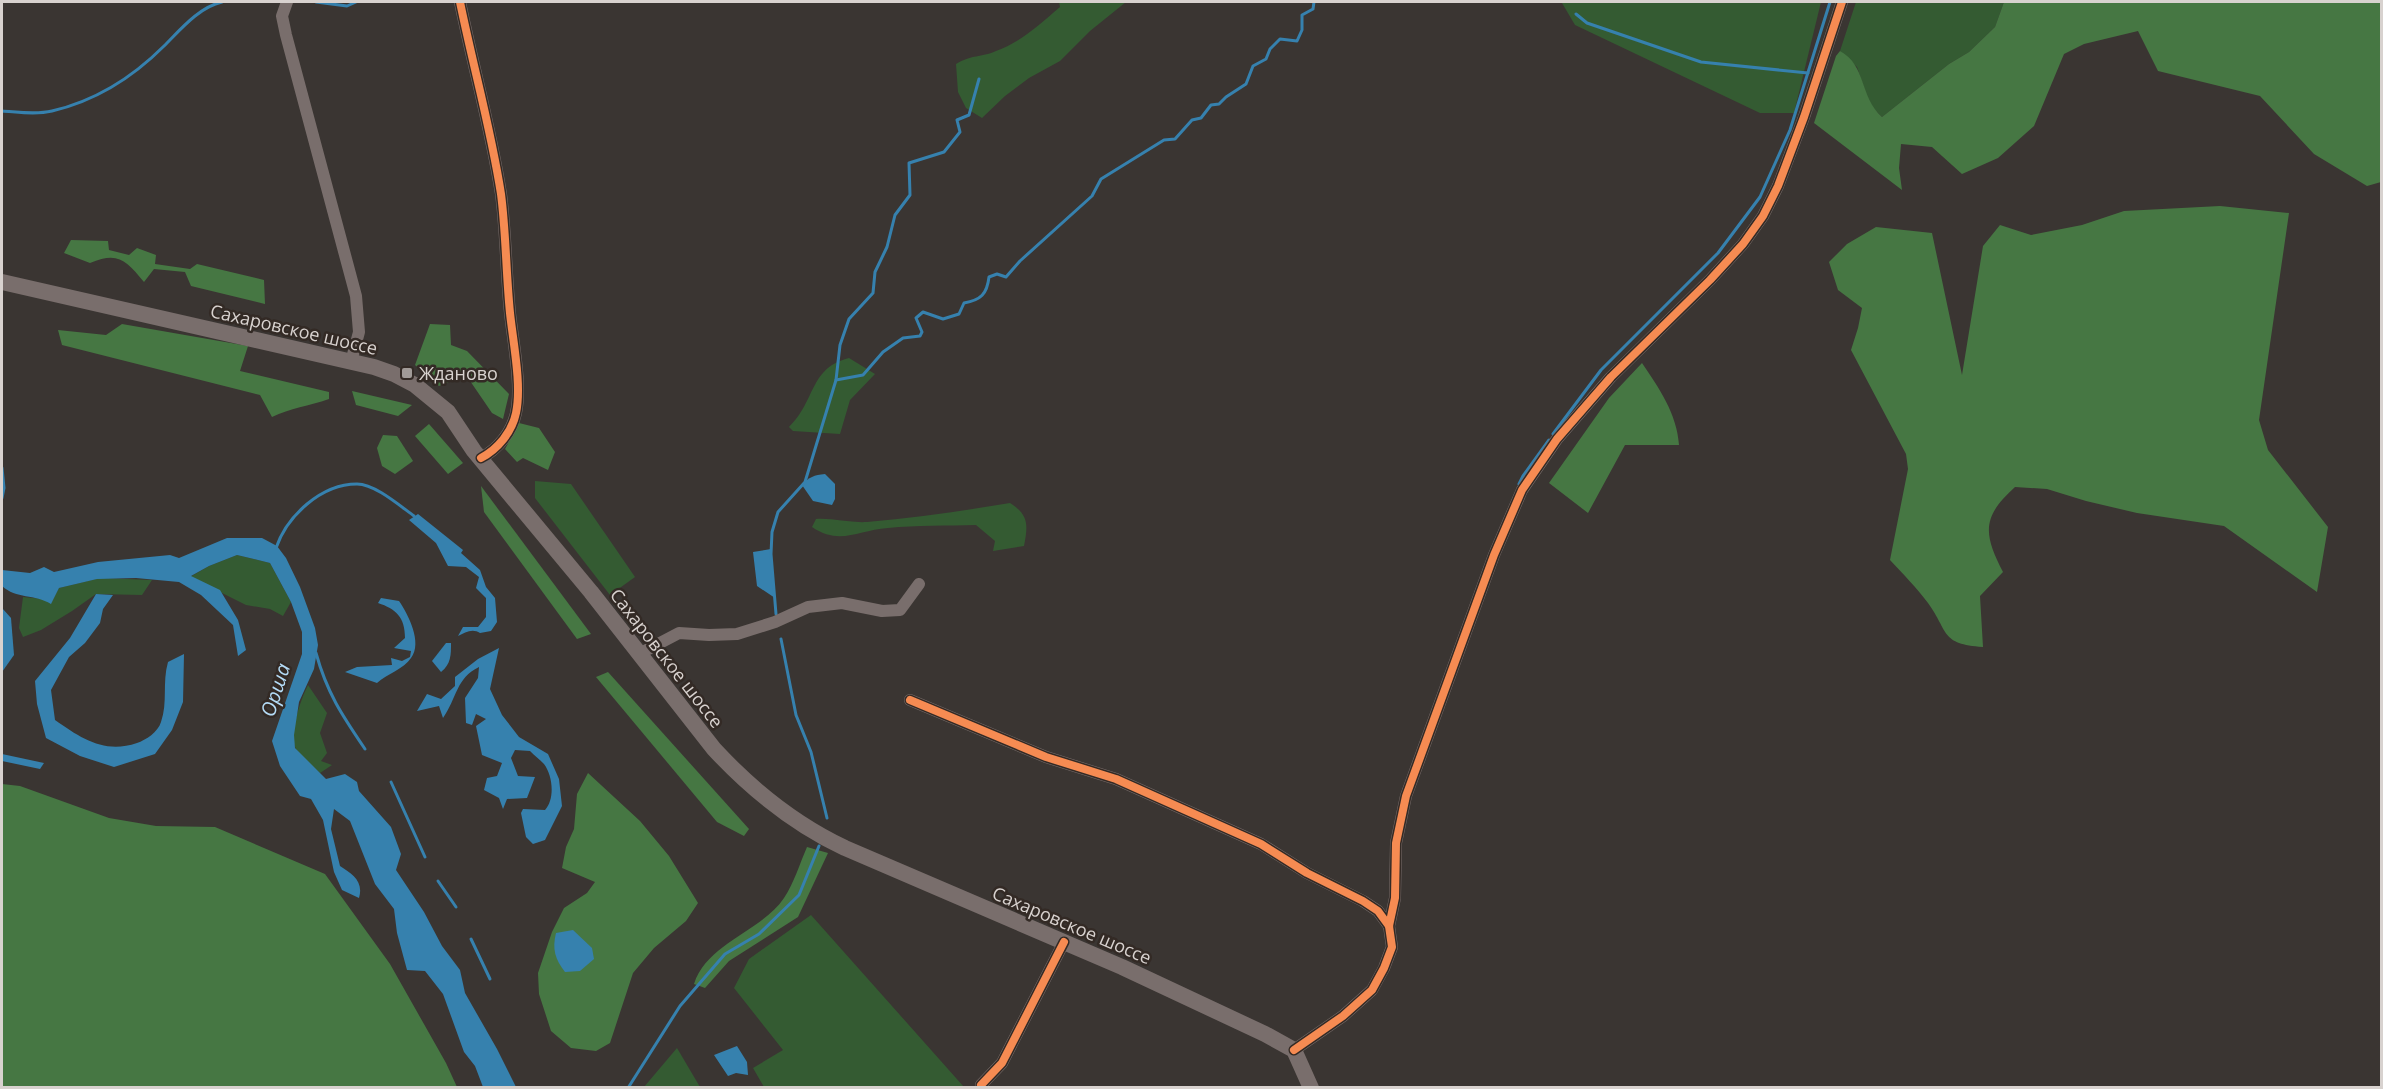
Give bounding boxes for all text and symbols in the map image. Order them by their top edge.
street label: Сахаровское шоссе [208,298,380,360]
place label: Жданово [419,361,498,385]
marker: Жданово [400,366,414,380]
street label: Сахаровское шоссе [605,583,729,733]
water label: Орша [254,660,296,720]
street label: Сахаровское шоссе [989,881,1155,969]

